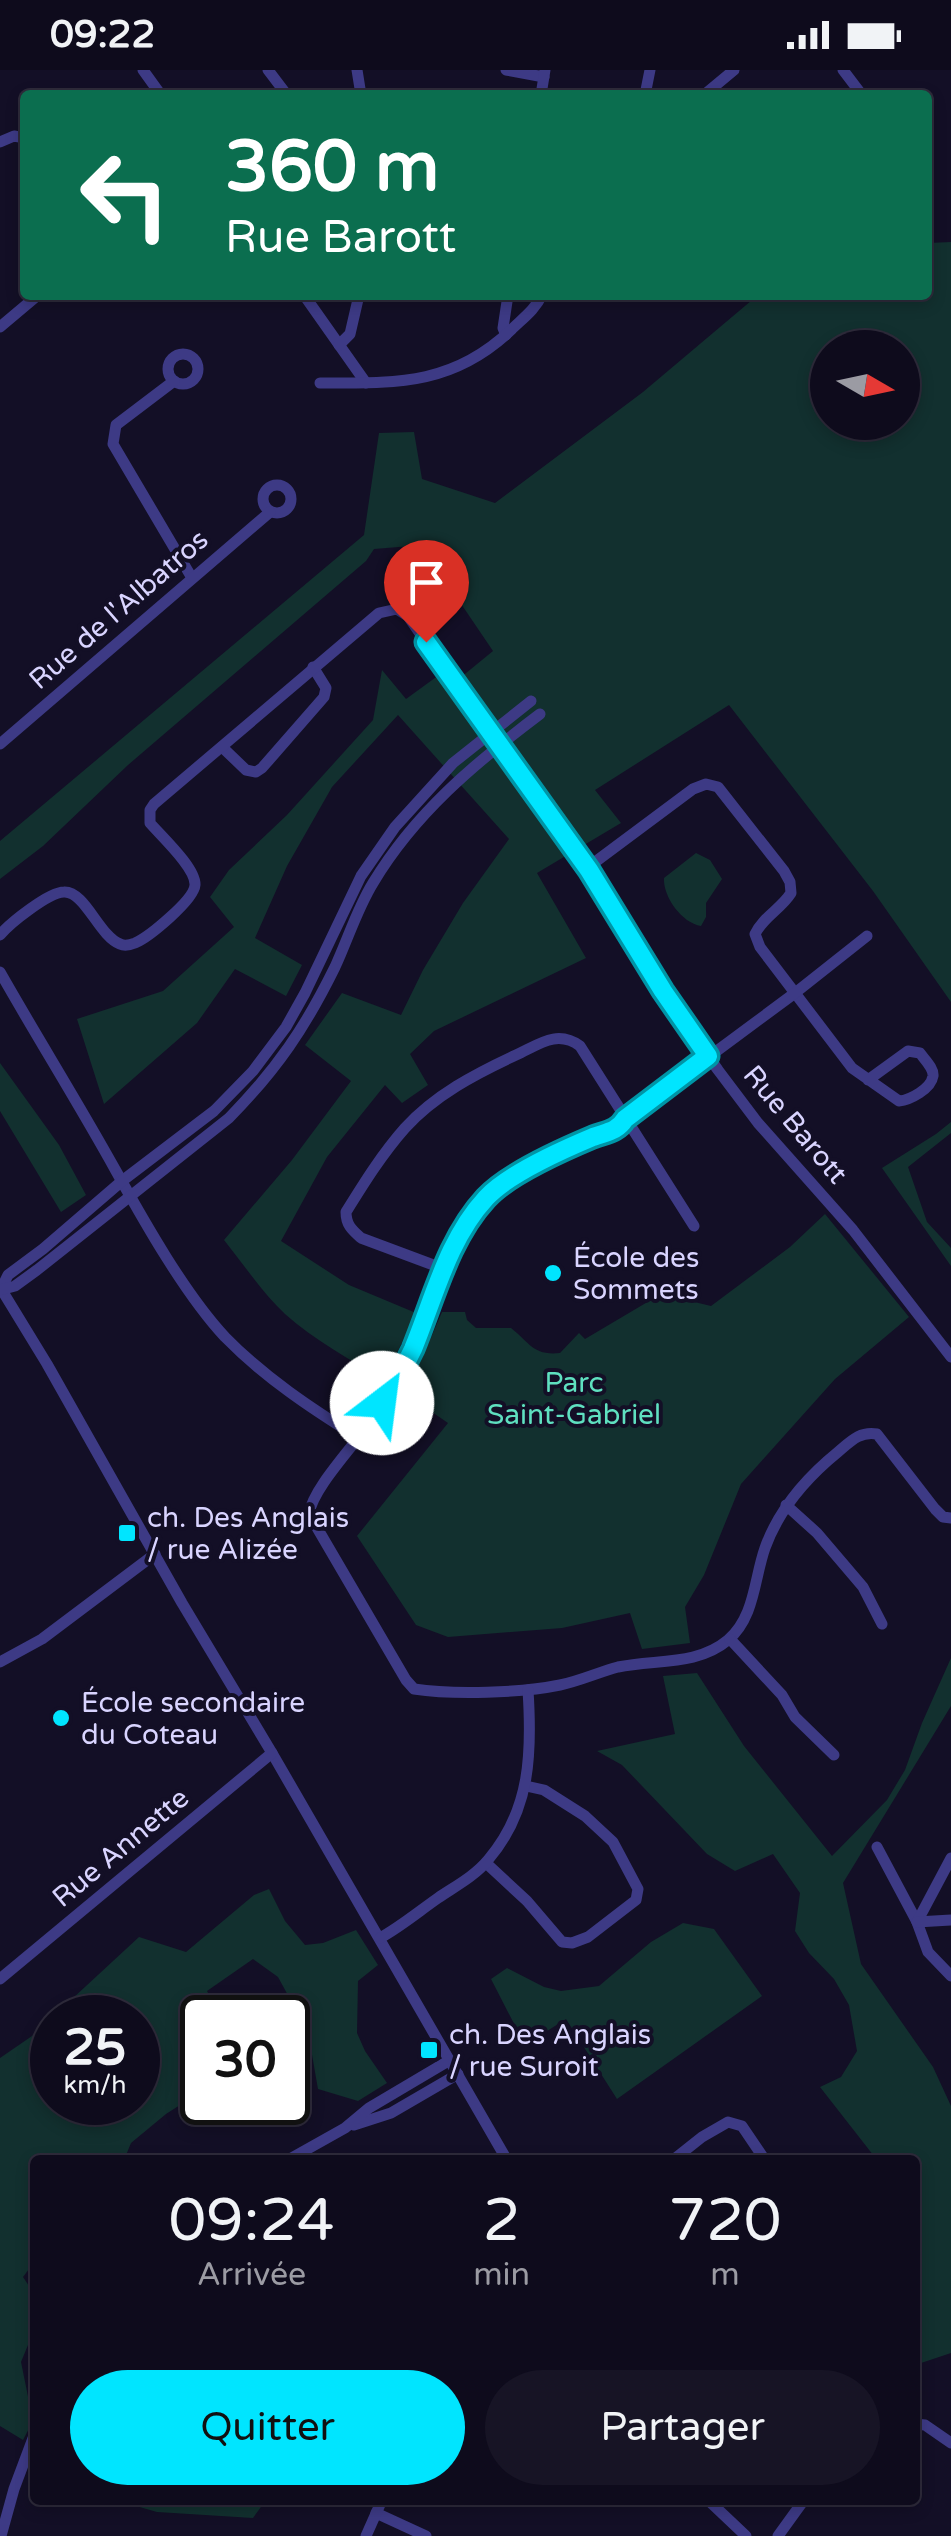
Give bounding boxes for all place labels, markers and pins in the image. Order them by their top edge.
pin [384,540,469,643]
place label: École des Sommets [573,1241,699,1307]
marker: École des Sommets [542,1262,564,1284]
place label: ch. Des Anglais / rue Alizée [147,1501,349,1567]
marker: ch. Des Anglais / rue Alizée [116,1522,138,1544]
place label: École secondaire du Coteau [81,1686,305,1752]
marker: École secondaire du Coteau [50,1707,72,1729]
place label: ch. Des Anglais / rue Suroit [449,2018,651,2084]
marker: ch. Des Anglais / rue Suroit [418,2039,440,2061]

